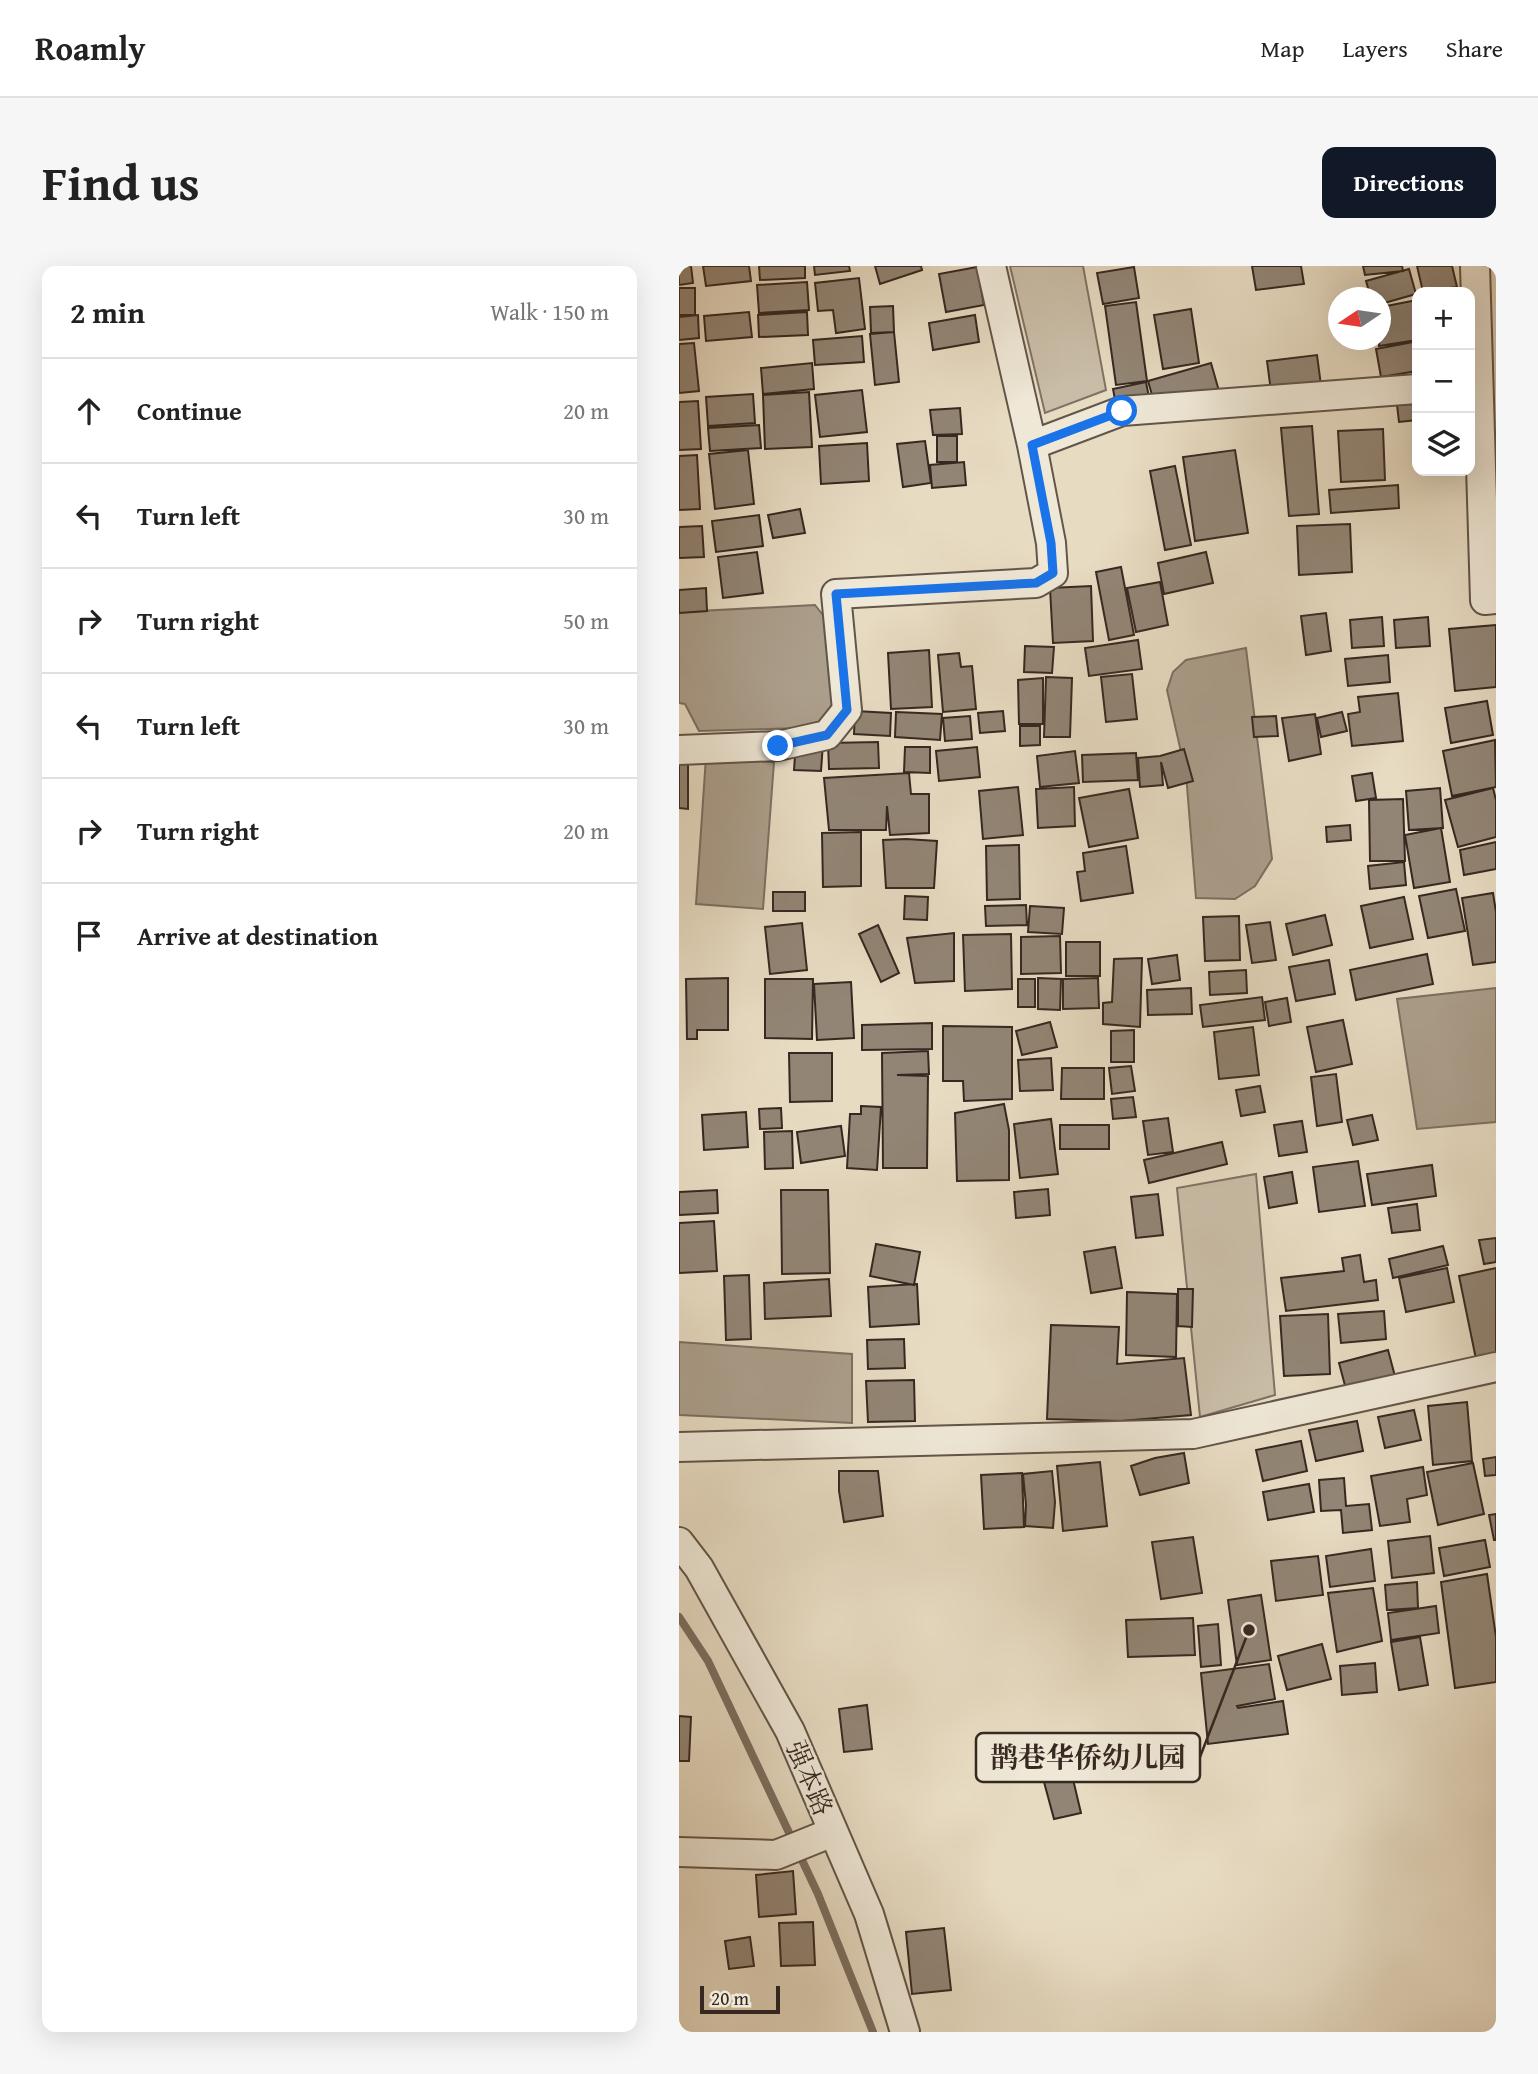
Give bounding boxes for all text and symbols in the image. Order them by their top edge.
text: Roamly [35,24,145,72]
text: Map [1261,31,1304,66]
text: Layers [1342,31,1408,66]
text: Share [1446,31,1503,66]
text: Find us [42,146,200,218]
button: Directions [1322,147,1496,218]
north arrow [1328,287,1391,350]
map controls [1412,287,1475,476]
button: + [1412,287,1475,350]
text: 2 min [70,290,145,334]
text: Walk · 150 m [490,295,609,328]
button: − [1412,350,1475,413]
text: Continue [137,391,242,430]
icon: ahead [70,392,108,430]
text: 20 m [563,394,609,427]
route start [1106,395,1137,426]
button: layers [1412,413,1475,476]
text: Turn left [137,496,240,535]
icon: left [70,497,108,535]
text: 30 m [563,499,609,532]
text: Turn right [137,601,259,640]
icon: right [70,602,108,640]
text: 50 m [563,604,609,637]
text: Turn left [137,706,240,745]
icon: left [70,707,108,745]
text: 30 m [563,709,609,742]
route end [762,730,793,761]
text: Turn right [137,811,259,850]
icon: right [70,812,108,850]
text: 20 m [563,814,609,847]
text: Arrive at destination [137,916,378,955]
icon: arrive [70,917,108,955]
callout: 鹊巷华侨幼儿园 [976,1733,1200,1782]
street label: 强本路 [777,1734,843,1822]
text: 鹊巷华侨幼儿园 [990,1736,1186,1777]
scale bar [700,1983,781,2015]
text: 20 m [711,1984,749,2012]

